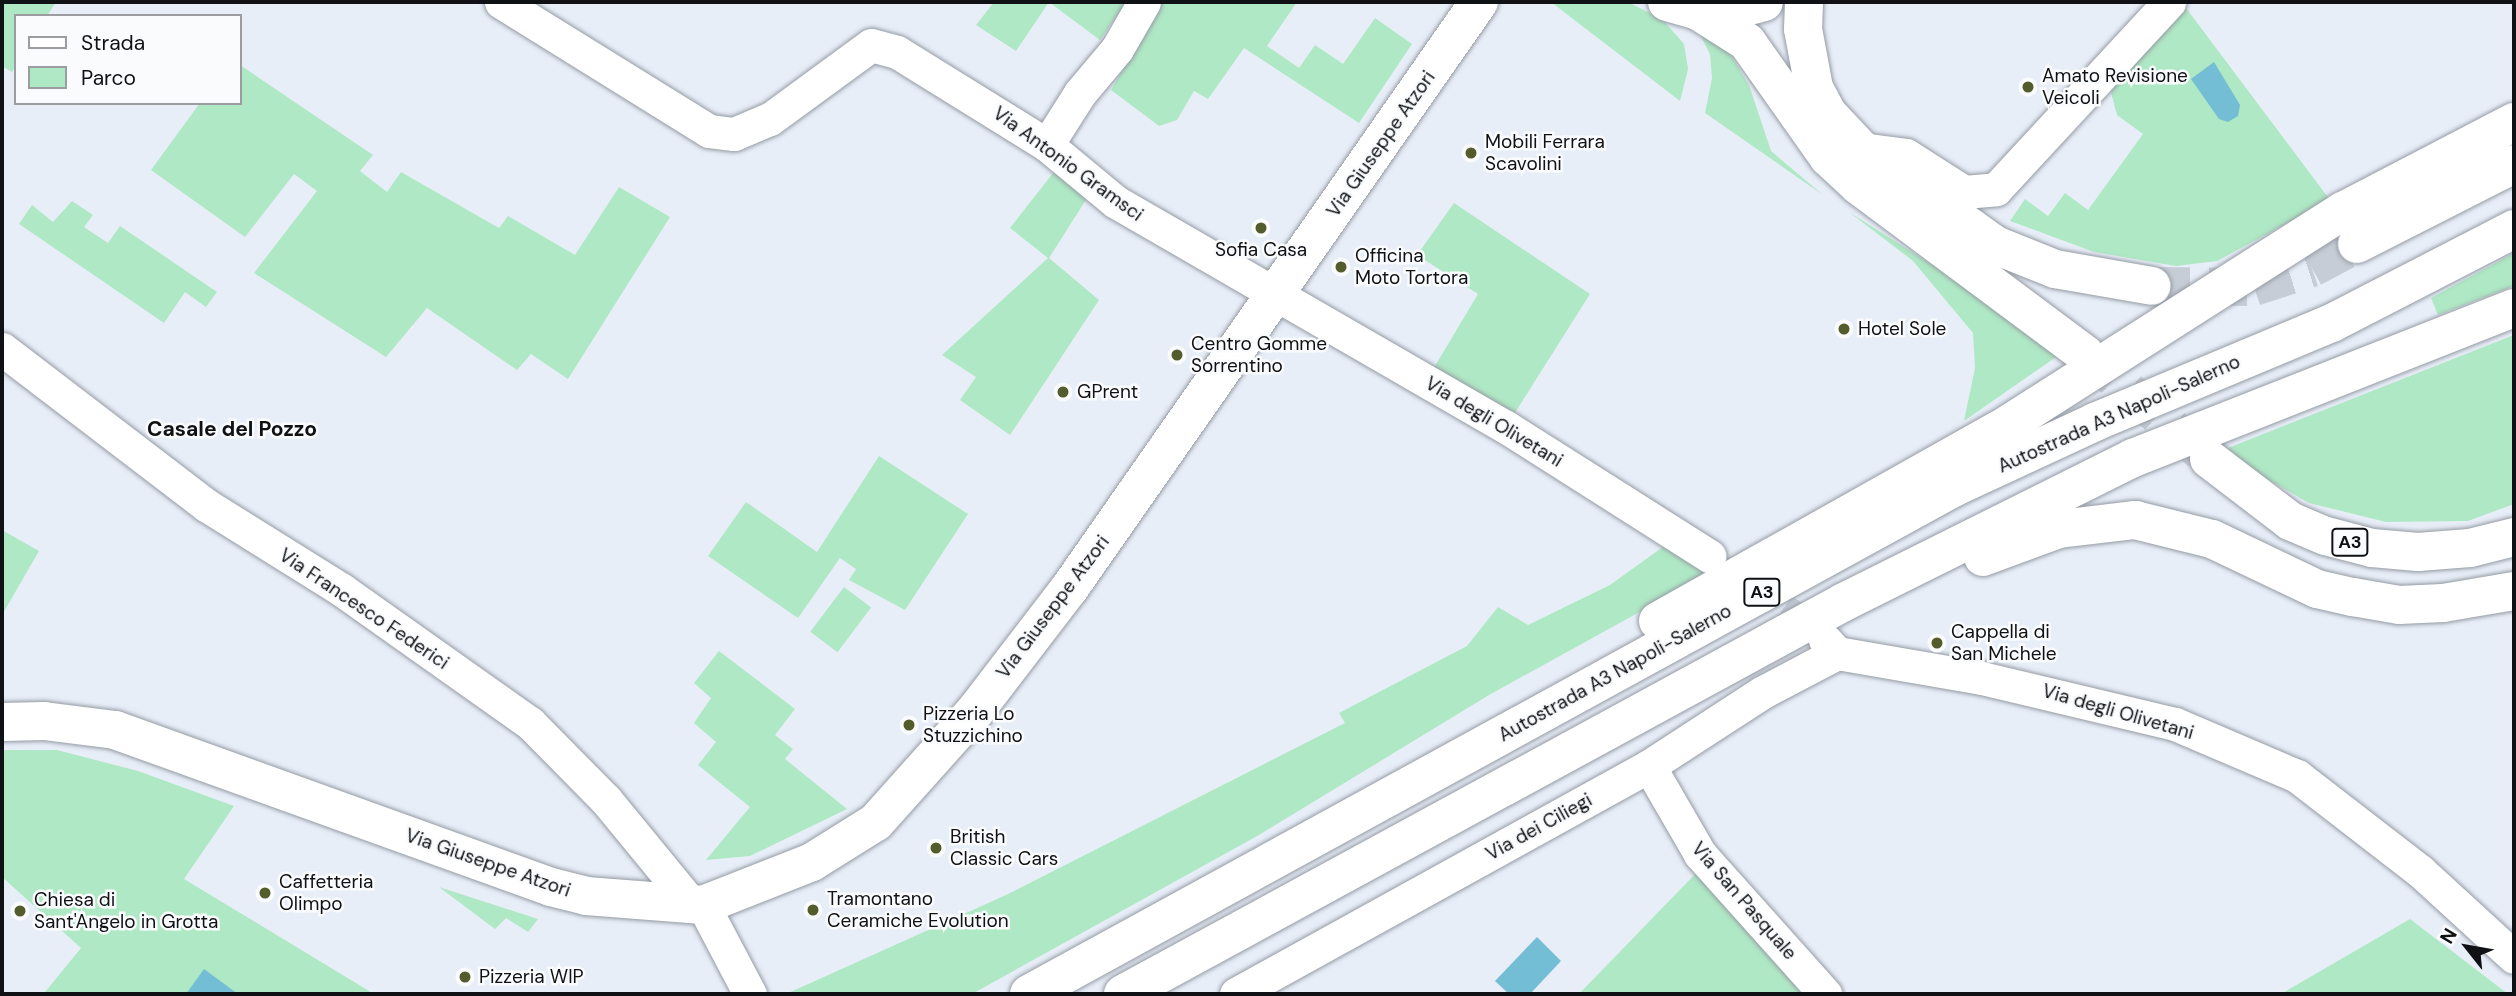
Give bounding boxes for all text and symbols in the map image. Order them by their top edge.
legend [14,14,242,105]
text: Strada [81,29,145,57]
text: Parco [81,64,136,92]
place label: Amato Revisione Veicoli [2042,65,2188,109]
street label: Via Giuseppe Atzori [1322,66,1440,222]
marker: Amato Revisione Veicoli [2020,79,2036,95]
street label: Via Antonio Gramsci [988,102,1148,226]
place label: Mobili Ferrara Scavolini [1485,131,1605,175]
marker: Mobili Ferrara Scavolini [1463,145,1479,161]
marker: Sofia Casa [1253,220,1269,236]
place label: Sofia Casa [1215,239,1307,261]
place label: Officina Moto Tortora [1355,245,1468,289]
marker: Officina Moto Tortora [1333,259,1349,275]
place label: Hotel Sole [1858,318,1946,340]
marker: Hotel Sole [1836,321,1852,337]
place label: Centro Gomme Sorrentino [1191,333,1327,377]
marker: Centro Gomme Sorrentino [1169,347,1185,363]
street label: Autostrada A3 Napoli-Salerno [1994,350,2244,478]
street label: Via degli Olivetani [1421,372,1567,472]
place label: GPrent [1077,381,1138,403]
marker: GPrent [1055,384,1071,400]
district label: Casale del Pozzo [147,416,317,442]
road number: A3 [2331,528,2369,556]
street label: Via Giuseppe Atzori [992,531,1114,683]
street label: Via Francesco Federici [275,544,453,674]
road number: A3 [1743,578,1781,606]
street label: Autostrada A3 Napoli-Salerno [1495,599,1735,747]
place label: Cappella di San Michele [1951,621,2056,665]
marker: Cappella di San Michele [1929,635,1945,651]
street label: Via degli Olivetani [2040,679,2196,745]
place label: Pizzeria Lo Stuzzichino [923,703,1023,747]
marker: Pizzeria Lo Stuzzichino [901,717,917,733]
street label: Via dei Ciliegi [1482,788,1596,866]
street label: Via Giuseppe Atzori [402,824,574,902]
place label: British Classic Cars [950,826,1058,870]
street label: Via San Pasquale [1687,837,1801,965]
marker: British Classic Cars [928,840,944,856]
place label: Caffetteria Olimpo [279,871,373,915]
marker: Caffetteria Olimpo [257,885,273,901]
place label: Tramontano Ceramiche Evolution [827,888,1009,932]
place label: Chiesa di Sant'Angelo in Grotta [34,889,218,933]
marker: Tramontano Ceramiche Evolution [805,902,821,918]
marker: Chiesa di Sant'Angelo in Grotta [12,903,28,919]
north arrow [2432,912,2502,982]
text: N [2434,924,2463,948]
place label: Pizzeria WIP [479,966,584,988]
marker: Pizzeria WIP [457,969,473,985]

